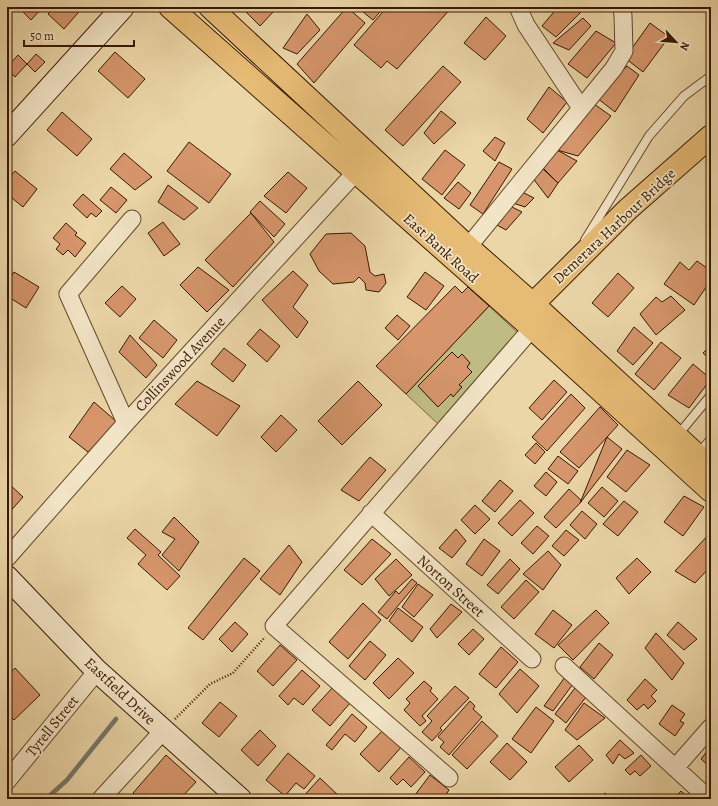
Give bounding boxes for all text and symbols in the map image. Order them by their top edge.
scale bar [24,22,134,48]
north arrow [656,22,696,62]
text: 50 m [30,28,54,44]
text: N [676,39,693,53]
street label: Demerara Harbour Bridge [548,163,680,288]
street label: East Bank Road [399,209,484,288]
street label: Collinswood Avenue [131,312,230,416]
street label: Norton Street [413,550,489,622]
street label: Eastfield Drive [80,653,160,729]
street label: Tyrell Street [21,691,83,761]

